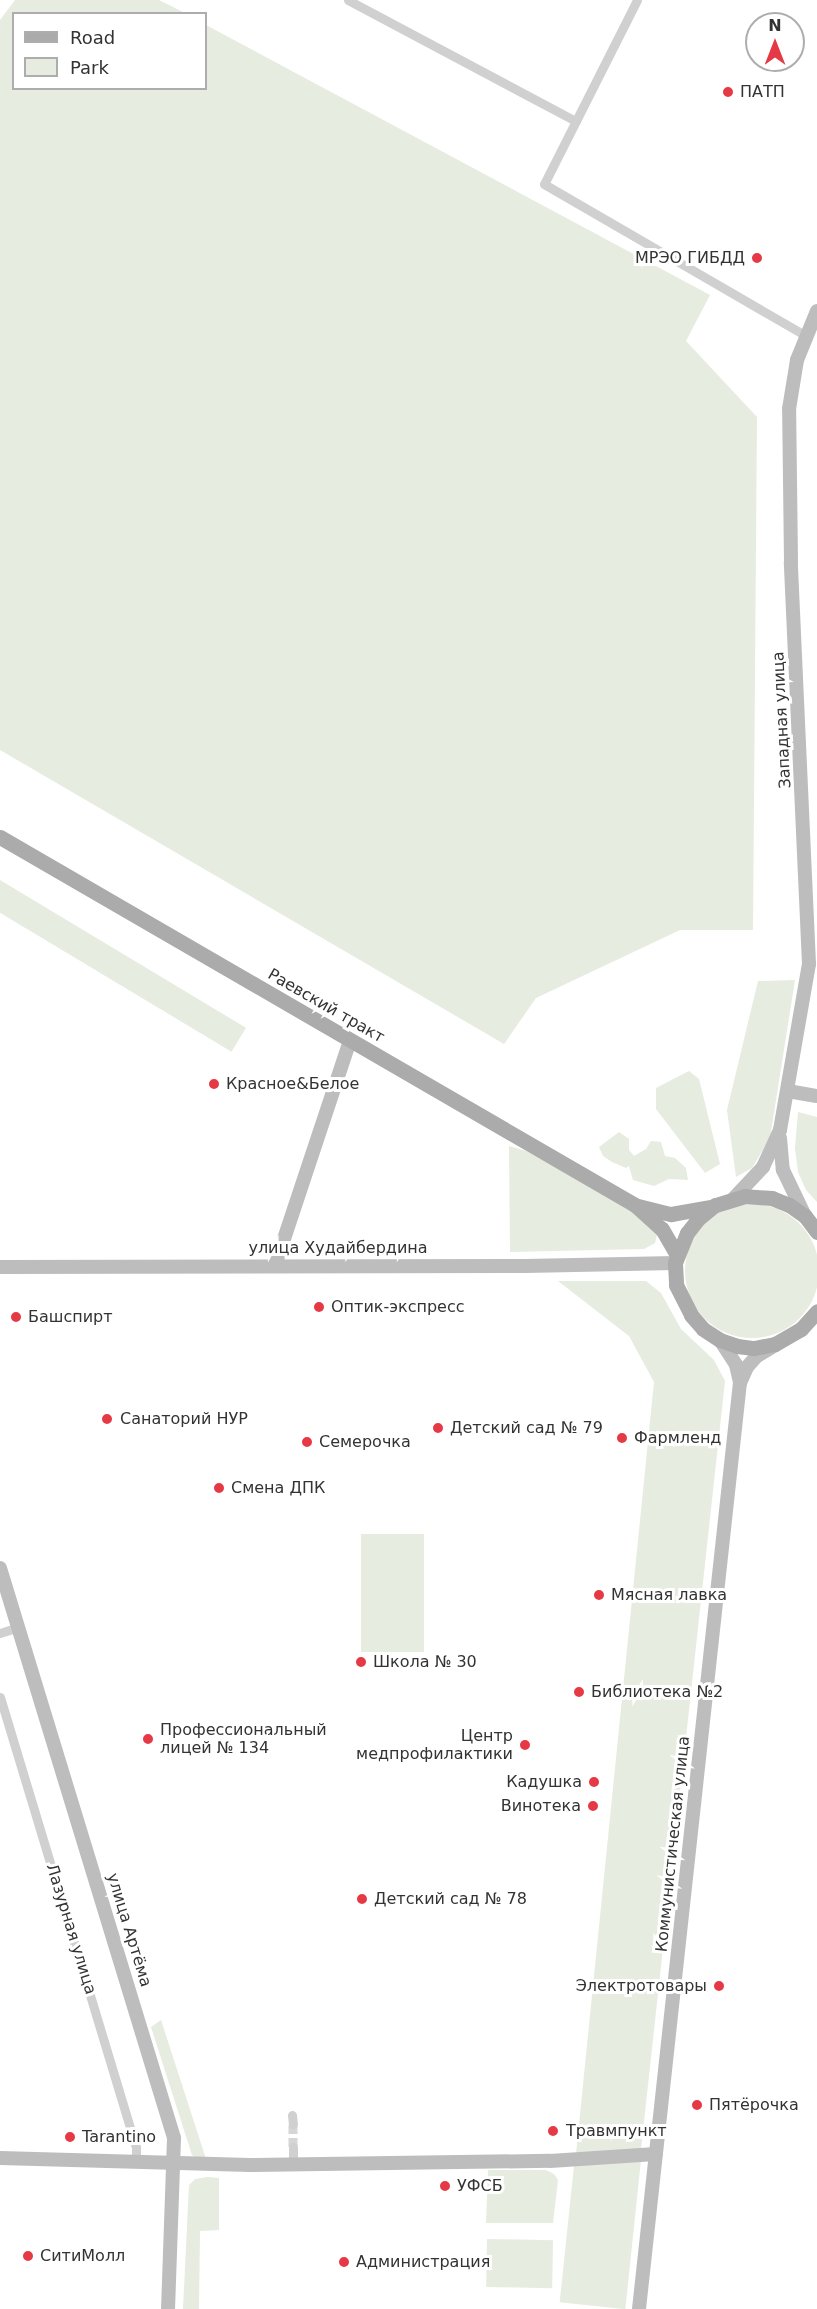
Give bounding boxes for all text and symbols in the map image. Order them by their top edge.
legend [12,12,207,90]
north arrow [745,12,805,72]
text: N [768,16,782,35]
text: Road [70,27,115,48]
text: Park [70,57,109,78]
place label: ПАТП [740,82,785,102]
marker: ПАТП [721,85,735,99]
place label: МРЭО ГИБДД [635,248,745,268]
marker: МРЭО ГИБДД [750,251,764,265]
street label: Западная улица [769,651,795,789]
street label: Раевский тракт [264,965,388,1047]
place label: Красное&Белое [226,1074,359,1094]
marker: Красное&Белое [207,1077,221,1091]
street label: улица Худайбердина [248,1238,428,1258]
place label: Оптик-экспресс [331,1297,465,1317]
marker: Оптик-экспресс [312,1300,326,1314]
place label: Башспирт [28,1307,113,1327]
marker: Башспирт [9,1310,23,1324]
place label: Санаторий НУР [120,1409,248,1429]
marker: Санаторий НУР [98,1410,116,1428]
place label: Детский сад № 79 [450,1418,603,1438]
marker: Детский сад № 79 [431,1421,445,1435]
place label: Фармленд [634,1428,721,1448]
marker: Фармленд [615,1431,629,1445]
place label: Семерочка [319,1432,411,1452]
marker: Семерочка [300,1435,314,1449]
place label: Смена ДПК [231,1478,325,1498]
marker: Смена ДПК [212,1481,226,1495]
place label: Мясная лавка [611,1585,727,1605]
marker: Мясная лавка [592,1588,606,1602]
place label: Школа № 30 [373,1652,477,1672]
marker: Школа № 30 [354,1655,368,1669]
place label: Библиотека №2 [591,1682,723,1702]
marker: Библиотека №2 [572,1685,586,1699]
place label: Профессиональный лицей № 134 [160,1720,327,1758]
place label: Центр медпрофилактики [356,1726,513,1764]
marker: Профессиональный лицей № 134 [141,1732,155,1746]
street label: Коммунистическая улица [652,1735,694,1953]
marker: Центр медпрофилактики [518,1738,532,1752]
place label: Кадушка [506,1772,582,1792]
marker: Кадушка [587,1775,601,1789]
place label: Винотека [501,1796,581,1816]
marker: Винотека [586,1799,600,1813]
street label: Лазурная улица [42,1861,100,1997]
street label: улица Артёма [103,1871,155,1989]
place label: Детский сад № 78 [374,1889,527,1909]
marker: Детский сад № 78 [355,1892,369,1906]
place label: Электротовары [576,1976,707,1996]
marker: Электротовары [712,1979,726,1993]
place label: Пятёрочка [709,2095,799,2115]
marker: Пятёрочка [690,2098,704,2112]
place label: Травмпункт [566,2121,667,2141]
marker: Травмпункт [544,2122,562,2140]
place label: Tarantino [82,2127,156,2147]
marker: Tarantino [63,2130,77,2144]
place label: УФСБ [457,2176,503,2196]
marker: УФСБ [438,2179,452,2193]
place label: СитиМолл [40,2246,125,2266]
marker: СитиМолл [21,2249,35,2263]
place label: Администрация [356,2252,490,2272]
marker: Администрация [337,2255,351,2269]

